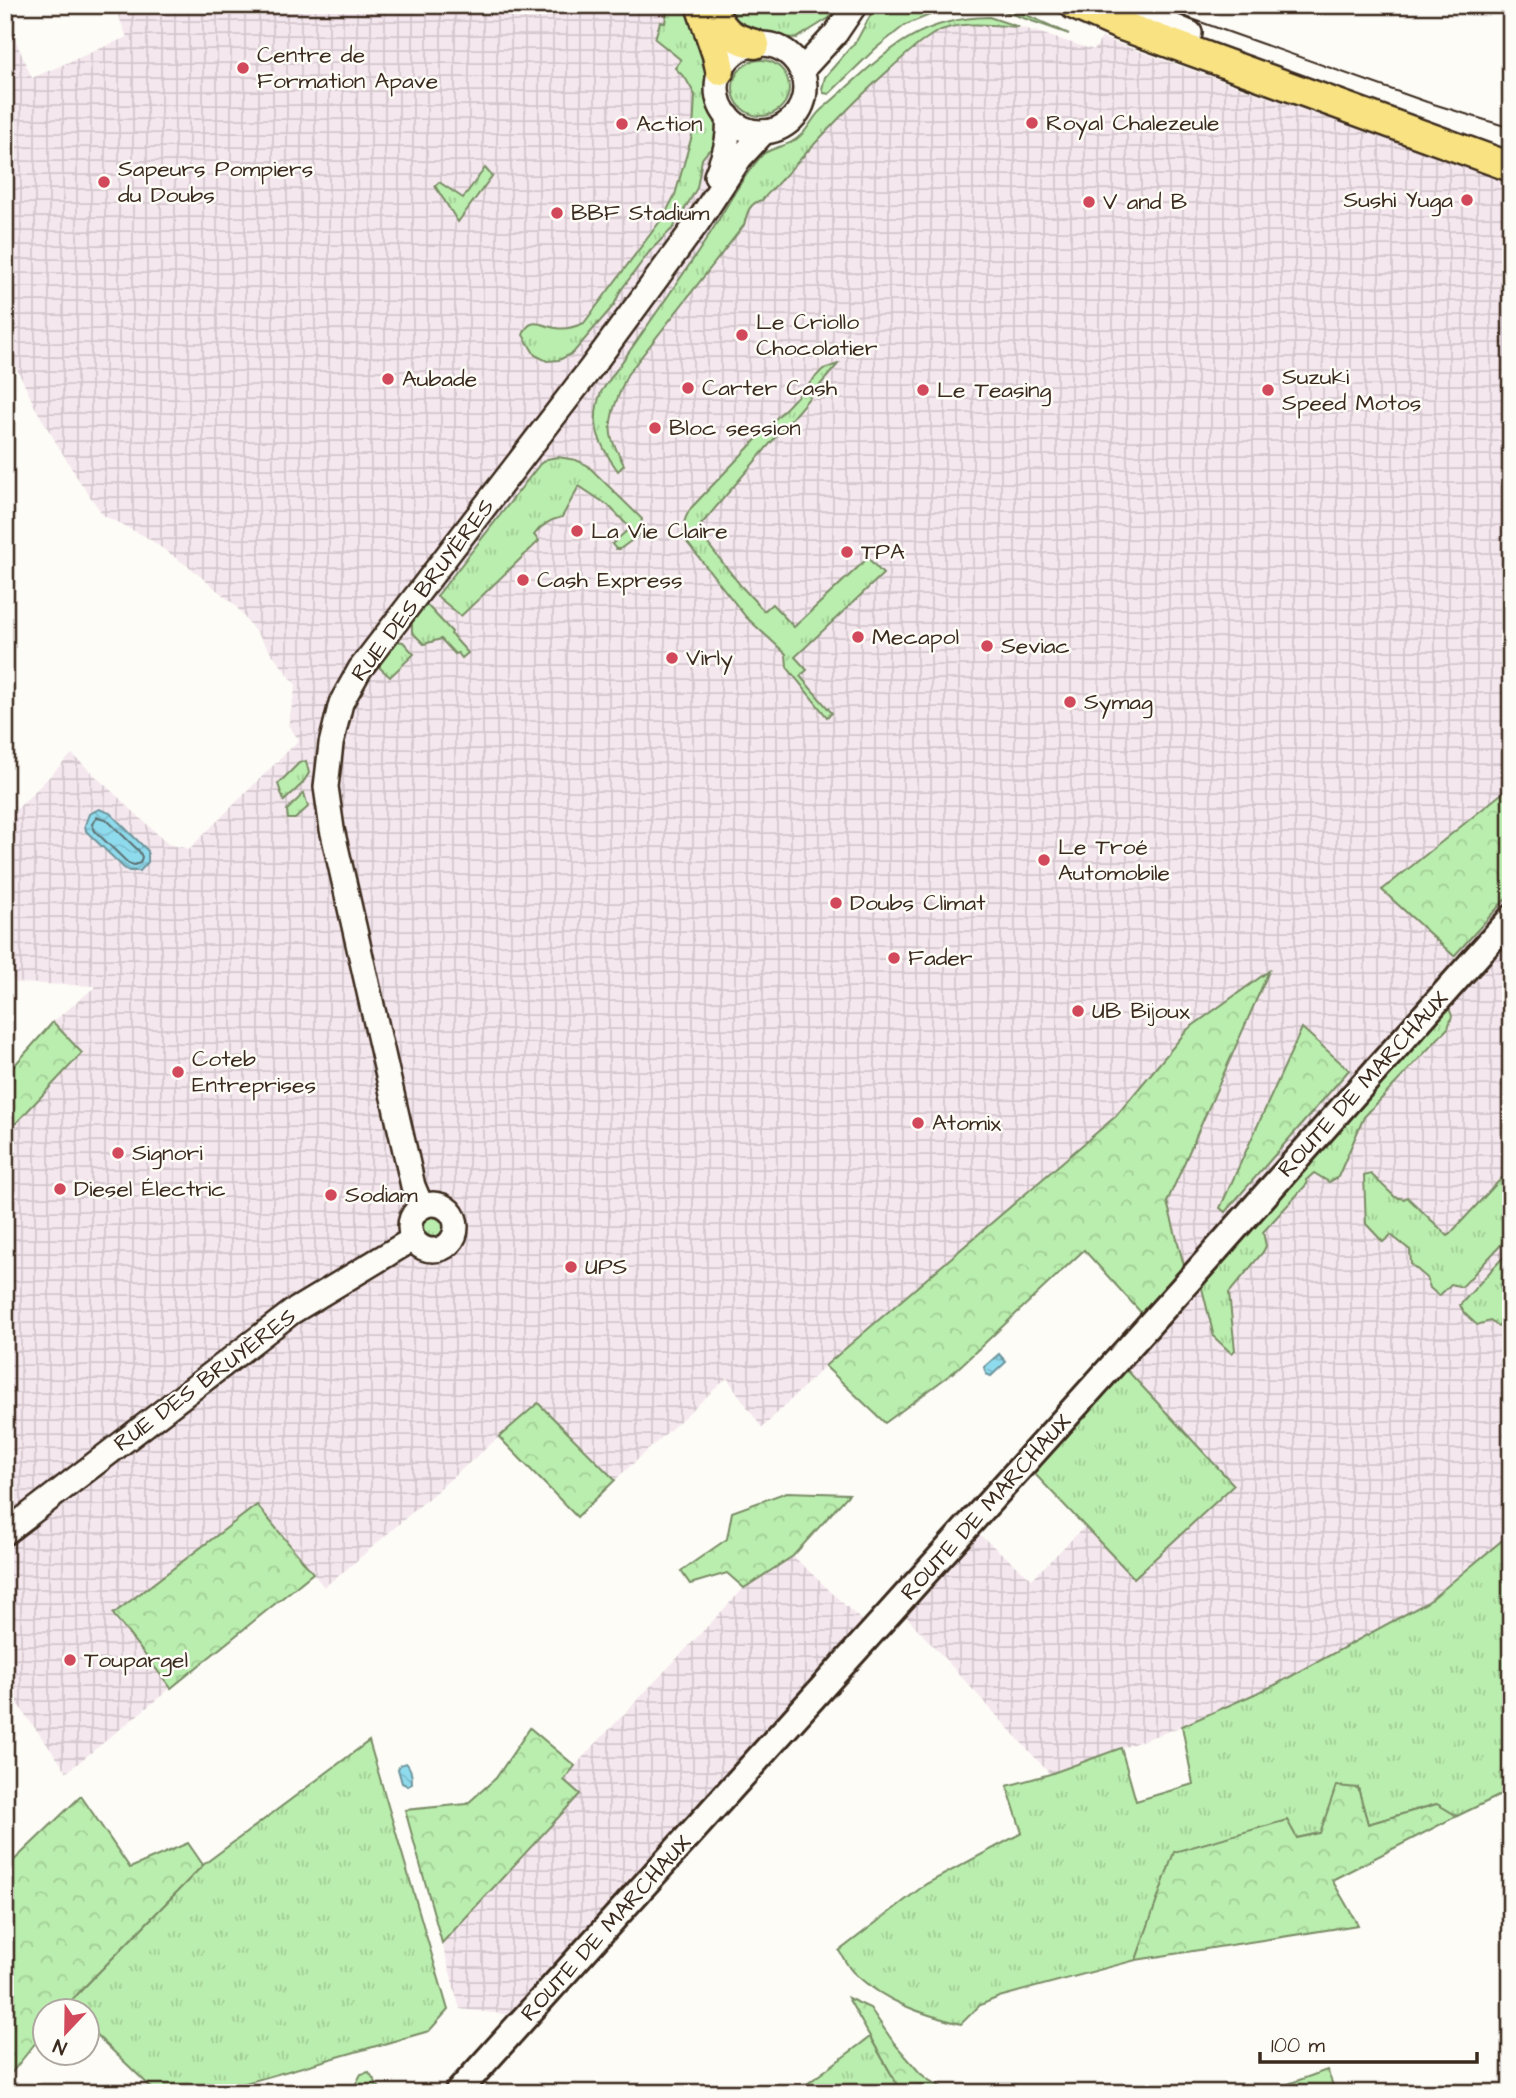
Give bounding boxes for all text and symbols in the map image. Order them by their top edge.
place label: Centre de Formation Apave [257,39,438,97]
marker: Centre de Formation Apave [235,60,251,76]
place label: Royal Chalezeule [1046,107,1220,140]
place label: Action [636,108,703,140]
marker: Royal Chalezeule [1024,115,1040,131]
marker: Action [614,116,630,132]
place label: Sapeurs Pompiers du Doubs [118,153,313,211]
marker: Sapeurs Pompiers du Doubs [96,174,112,190]
place label: Sushi Yuga [1343,184,1453,217]
place label: V and B [1103,186,1187,218]
marker: Sushi Yuga [1459,192,1475,208]
marker: V and B [1081,194,1097,210]
place label: BBF Stadium [571,197,710,229]
marker: BBF Stadium [549,205,565,221]
place label: Le Criollo Chocolatier [756,306,878,364]
marker: Le Criollo Chocolatier [734,327,750,343]
place label: Suzuki Speed Motos [1282,361,1421,419]
place label: Aubade [402,363,477,395]
marker: Aubade [380,371,396,387]
place label: Carter Cash [702,372,838,404]
place label: Le Teasing [937,374,1052,407]
marker: Carter Cash [680,380,696,396]
marker: Le Teasing [915,382,931,398]
marker: Suzuki Speed Motos [1260,382,1276,398]
place label: Bloc session [669,412,801,444]
marker: Bloc session [647,420,663,436]
street label: RUE DES BRUYÈRES [344,492,502,688]
place label: La Vie Claire [591,515,728,547]
marker: La Vie Claire [569,523,585,539]
place label: TPA [861,536,905,568]
marker: TPA [839,544,855,560]
place label: Cash Express [537,564,683,596]
marker: Cash Express [515,572,531,588]
place label: Mecapol [872,621,959,653]
marker: Mecapol [850,629,866,645]
place label: Seviac [1001,630,1070,662]
marker: Seviac [979,638,995,654]
place label: Virly [686,642,733,675]
marker: Virly [664,650,680,666]
place label: Symag [1084,686,1153,719]
marker: Symag [1062,694,1078,710]
place label: Le Troé Automobile [1058,831,1170,889]
marker: Le Troé Automobile [1036,852,1052,868]
place label: Doubs Climat [850,887,986,919]
marker: Doubs Climat [828,895,844,911]
place label: Fader [908,942,973,974]
marker: Fader [886,950,902,966]
street label: ROUTE DE MARCHAUX [1270,983,1456,1184]
place label: UB Bijoux [1092,995,1190,1027]
marker: UB Bijoux [1070,1003,1086,1019]
place label: Coteb Entreprises [192,1043,316,1101]
marker: Coteb Entreprises [170,1064,186,1080]
place label: Atomix [932,1107,1001,1139]
marker: Atomix [910,1115,926,1131]
place label: Signori [132,1137,203,1170]
marker: Signori [110,1145,126,1161]
place label: Diesel Électric [74,1173,226,1205]
place label: Sodiam [345,1179,418,1211]
marker: Diesel Électric [52,1181,68,1197]
marker: Sodiam [323,1187,339,1203]
place label: UPS [585,1251,628,1283]
marker: UPS [563,1259,579,1275]
street label: RUE DES BRUYÈRES [107,1301,303,1459]
street label: ROUTE DE MARCHAUX [893,1406,1079,1607]
place label: Toupargel [84,1644,188,1677]
marker: Toupargel [62,1652,78,1668]
street label: ROUTE DE MARCHAUX [513,1827,699,2028]
north arrow [32,1996,102,2066]
scale bar [1260,2021,1478,2065]
text: 100 m [1271,2031,1326,2060]
text: N [50,2032,71,2061]

